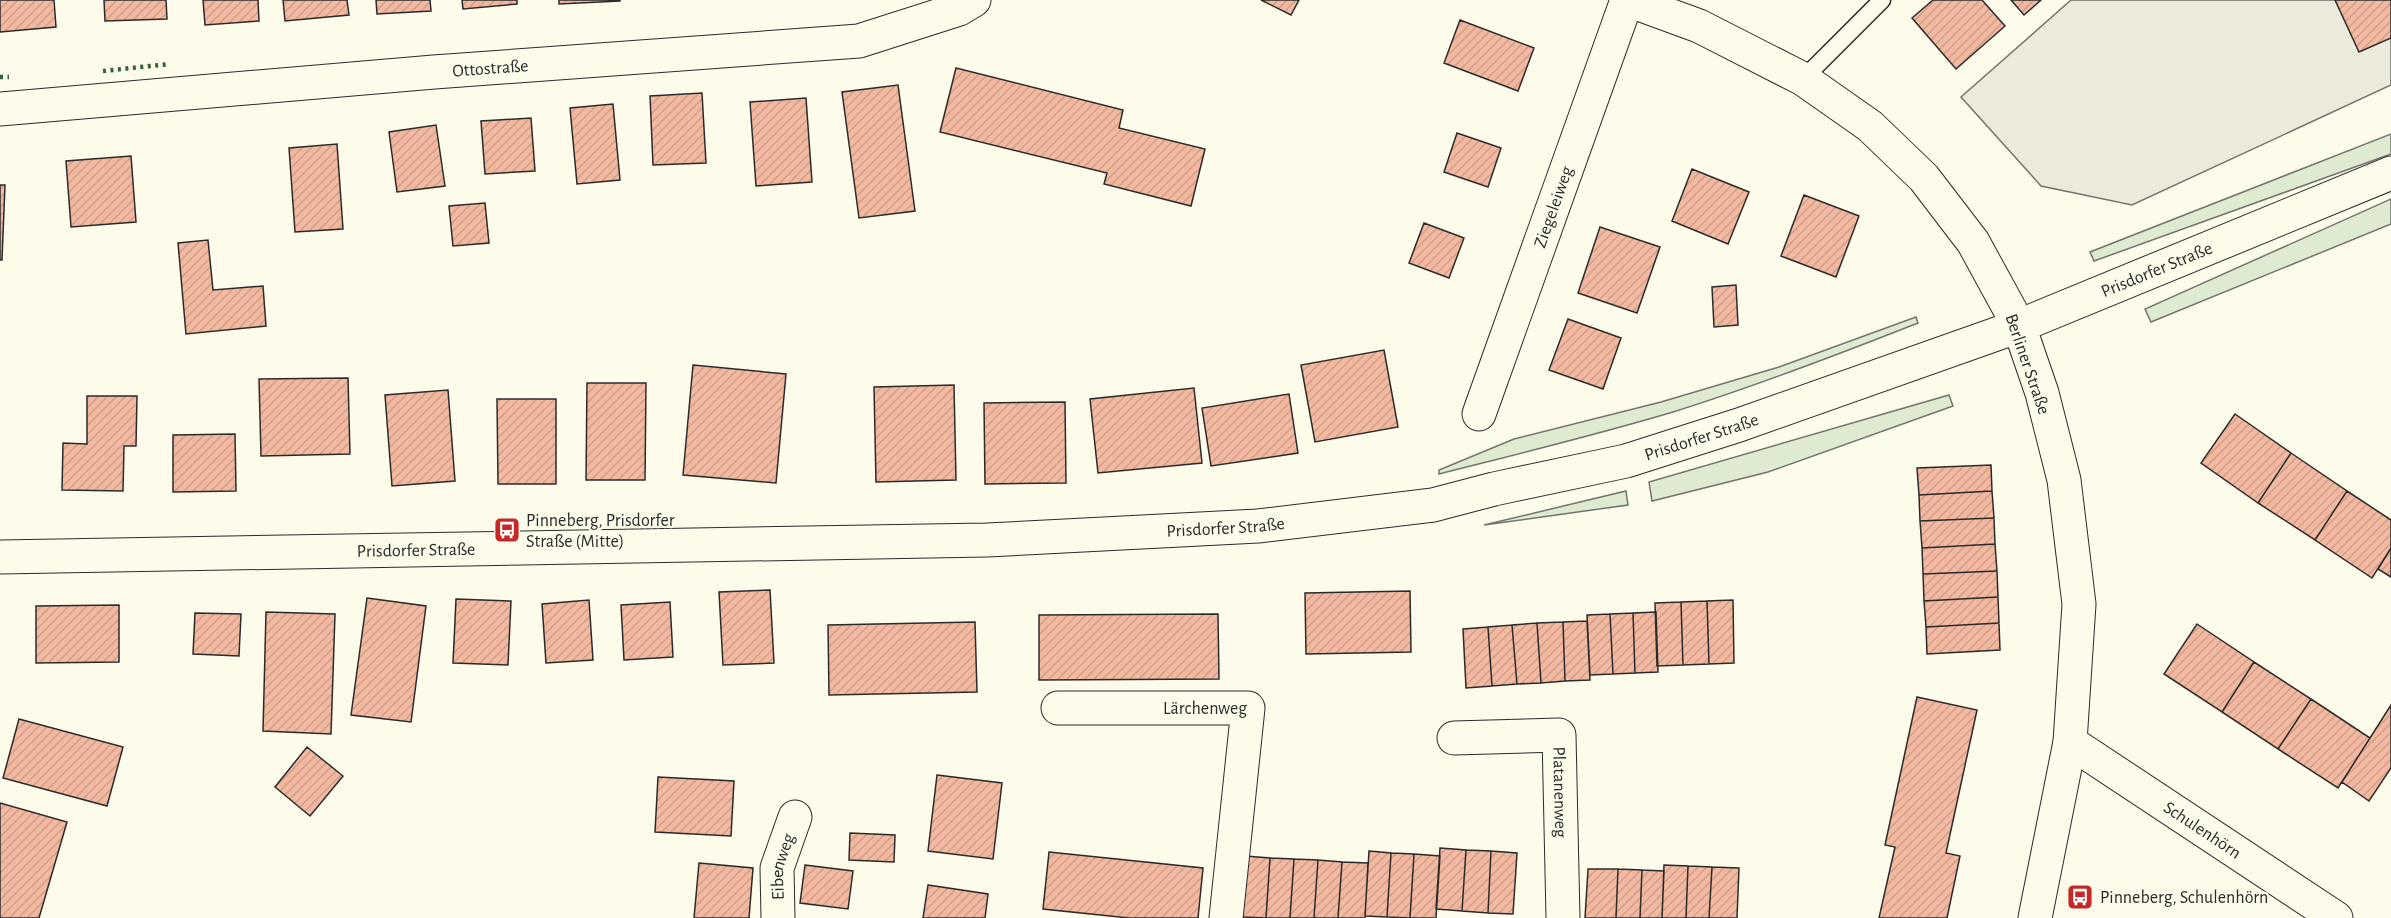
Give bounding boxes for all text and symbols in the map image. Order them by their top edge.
street label: Ottostraße [452,57,529,81]
street label: Ziegeleiweg [1531,164,1577,250]
street label: Prisdorfer Straße [2099,239,2215,301]
street label: Berliner Straße [2001,312,2053,417]
street label: Prisdorfer Straße [1643,411,1761,464]
place label: Pinneberg, Prisdorfer Straße (Mitte) [526,512,675,551]
bus stop icon: Pinneberg, Prisdorfer Straße (Mitte) [492,515,522,545]
street label: Prisdorfer Straße [1166,515,1286,541]
street label: Prisdorfer Straße [357,541,475,561]
street label: Lärchenweg [1163,700,1247,718]
street label: Platanenweg [1549,746,1569,838]
street label: Schulenhörn [2160,799,2244,863]
street label: Eibenweg [769,831,799,900]
bus stop icon: Pinneberg, Schulenhörn [2065,882,2095,912]
place label: Pinneberg, Schulenhörn [2100,889,2268,907]

